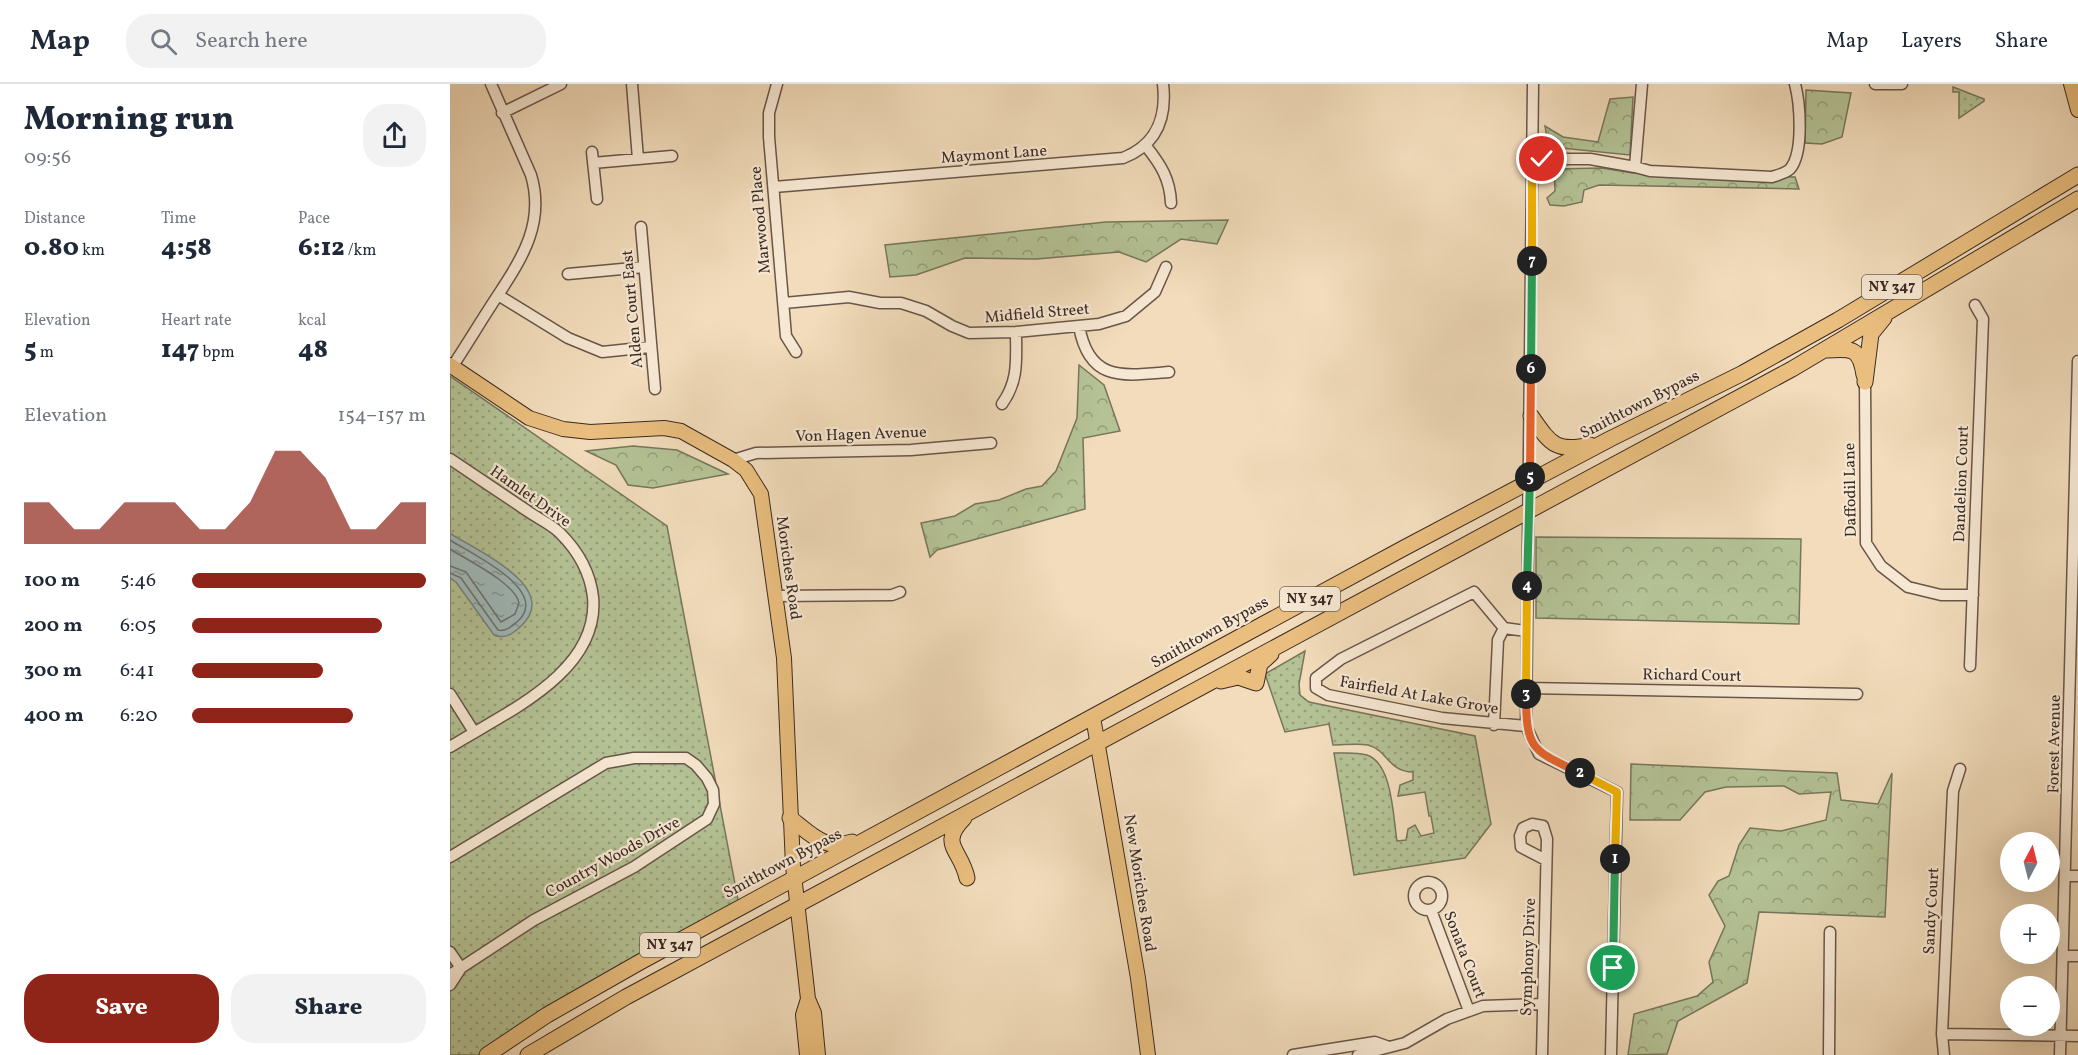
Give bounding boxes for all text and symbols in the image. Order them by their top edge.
search box [126,14,546,68]
text: Map [30,22,90,61]
icon: search [147,25,180,58]
text: Search here [195,26,308,57]
text: Map [1826,27,1868,56]
text: Layers [1901,27,1962,56]
text: Share [1995,27,2048,56]
text: Morning run [24,98,234,144]
button: share [363,104,426,167]
pin [1516,133,1567,184]
street label: Maymont Lane [940,140,1048,170]
icon: check [1525,142,1558,175]
text: 09:56 [24,144,71,172]
street label: Marwood Place [745,165,777,275]
text: Distance [24,208,85,230]
text: Time [161,208,196,230]
text: Pace [298,208,330,230]
text: 0.80 [24,230,79,266]
text: 4:58 [161,230,212,266]
text: 6:12 [298,230,345,266]
text: km [79,240,105,262]
text: /km [345,240,376,262]
pin: 7 [1517,246,1547,276]
street label: Alden Court East [617,248,649,369]
text: 7 [1528,250,1536,272]
road number: NY 347 [1862,275,1922,299]
street label: Midfield Street [984,298,1091,330]
text: Elevation [24,310,91,332]
text: Heart rate [161,310,232,332]
text: kcal [298,310,326,332]
text: 5 [24,332,37,368]
text: 147 [161,332,199,368]
text: 48 [298,332,328,368]
text: m [37,342,54,364]
text: bpm [199,342,235,364]
pin: 6 [1516,354,1546,384]
text: 6 [1527,358,1535,380]
street label: Smithtown Bypass [1576,365,1704,445]
text: Elevation [24,402,107,430]
text: 154–157 m [337,402,426,430]
street label: Von Hagen Avenue [795,422,927,448]
street label: Dandelion Court [1949,425,1975,543]
street label: Daffodil Lane [1839,442,1863,538]
street label: Hamlet Drive [485,461,575,533]
pin: 5 [1515,462,1545,492]
text: 5 [1526,466,1534,488]
street label: Moriches Road [770,515,806,621]
text: 100 m [24,567,80,595]
text: 5:46 [120,567,156,595]
pin: 4 [1512,571,1542,601]
text: 4 [1522,575,1532,597]
road number: NY 347 [1280,587,1340,611]
street label: Smithtown Bypass [1147,591,1273,674]
text: 200 m [24,612,82,640]
text: 6:05 [120,612,156,640]
text: 300 m [24,657,82,685]
text: 6:41 [120,657,155,685]
street label: Richard Court [1642,664,1742,688]
street label: Fairfield At Lake Grove [1338,671,1500,721]
pin: 3 [1511,679,1541,709]
text: 3 [1522,683,1530,705]
street label: Forest Avenue [2043,694,2067,794]
text: 400 m [24,702,84,730]
text: 6:20 [120,702,157,730]
pin: 2 [1565,758,1595,788]
text: 2 [1576,762,1584,784]
street label: Country Woods Drive [542,812,684,904]
street label: New Moriches Road [1117,813,1161,953]
street label: Smithtown Bypass [720,823,846,905]
north arrow [2000,832,2060,892]
map controls [2000,832,2060,1036]
pin: 1 [1600,844,1630,874]
text: 1 [1612,848,1618,870]
street label: Sandy Court [1919,867,1945,955]
street label: Symphony Drive [1516,898,1542,1016]
button: + [2000,904,2060,964]
street label: Sonata Court [1437,908,1491,1002]
road number: NY 347 [640,933,700,957]
pin [1587,942,1638,993]
icon: arrive [1596,951,1629,984]
button: Save [24,974,219,1043]
button: Share [231,974,426,1043]
button: − [2000,976,2060,1036]

